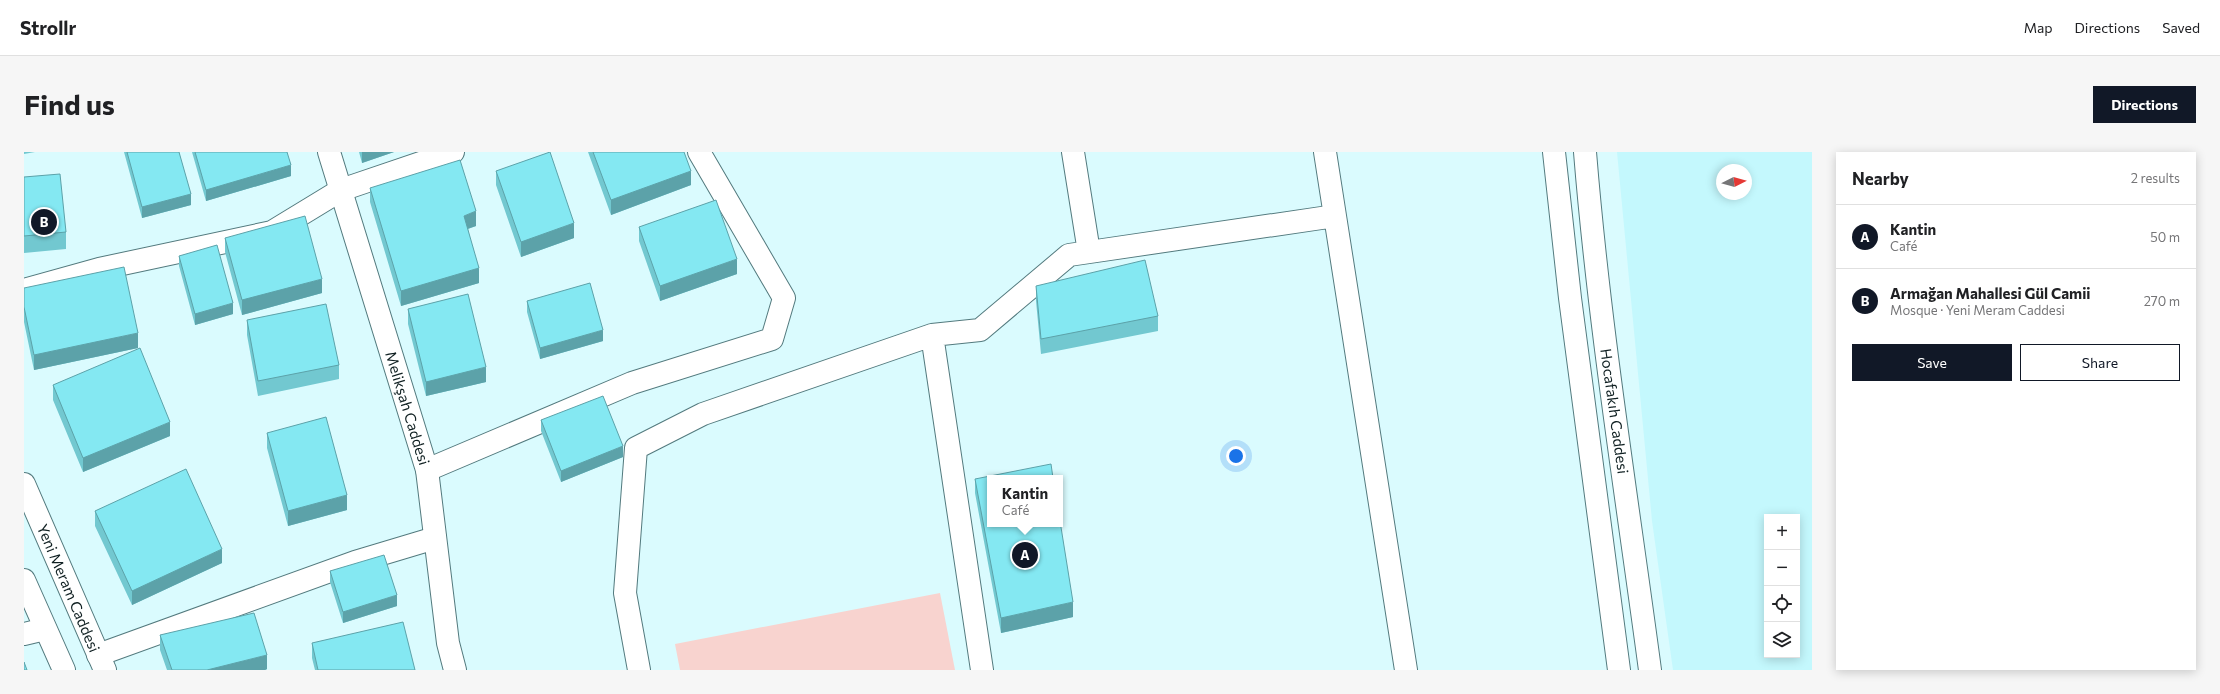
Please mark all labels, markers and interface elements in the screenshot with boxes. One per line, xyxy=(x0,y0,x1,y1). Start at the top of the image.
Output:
text: Strollr xyxy=(20,16,76,39)
text: Map xyxy=(2024,19,2053,36)
text: Directions xyxy=(2075,19,2140,36)
text: Saved xyxy=(2162,19,2200,36)
button: Directions xyxy=(2093,86,2196,123)
text: Find us xyxy=(24,87,115,121)
north arrow xyxy=(1716,164,1752,200)
text: Nearby xyxy=(1852,168,1909,189)
text: 2 results xyxy=(2131,170,2180,186)
pin: B xyxy=(31,207,57,237)
text: Kantin xyxy=(1890,220,1936,238)
text: A xyxy=(1860,229,1870,245)
text: 50 m xyxy=(2150,229,2180,245)
text: Café xyxy=(1890,238,1917,254)
text: Armağan Mahallesi Gül Camii xyxy=(1890,284,2091,302)
text: B xyxy=(1861,293,1869,309)
text: 270 m xyxy=(2144,293,2180,309)
text: Mosque · Yeni Meram Caddesi xyxy=(1890,302,2065,318)
button: Save xyxy=(1852,344,2012,381)
button: Share xyxy=(2020,344,2180,381)
street label: Hocafakıh Caddesi xyxy=(1597,347,1633,475)
street label: Melikşah Caddesi xyxy=(382,349,434,467)
your location xyxy=(1226,446,1246,466)
popup xyxy=(987,475,1063,527)
text: Kantin xyxy=(1002,484,1048,502)
text: Café xyxy=(1002,502,1029,518)
map controls xyxy=(1764,514,1800,658)
button: + xyxy=(1764,514,1800,550)
street label: Yeni Meram Caddesi xyxy=(34,521,104,655)
pin: A xyxy=(1012,540,1038,570)
button: − xyxy=(1764,550,1800,586)
button: locate xyxy=(1764,586,1800,622)
button: layers xyxy=(1764,622,1800,658)

